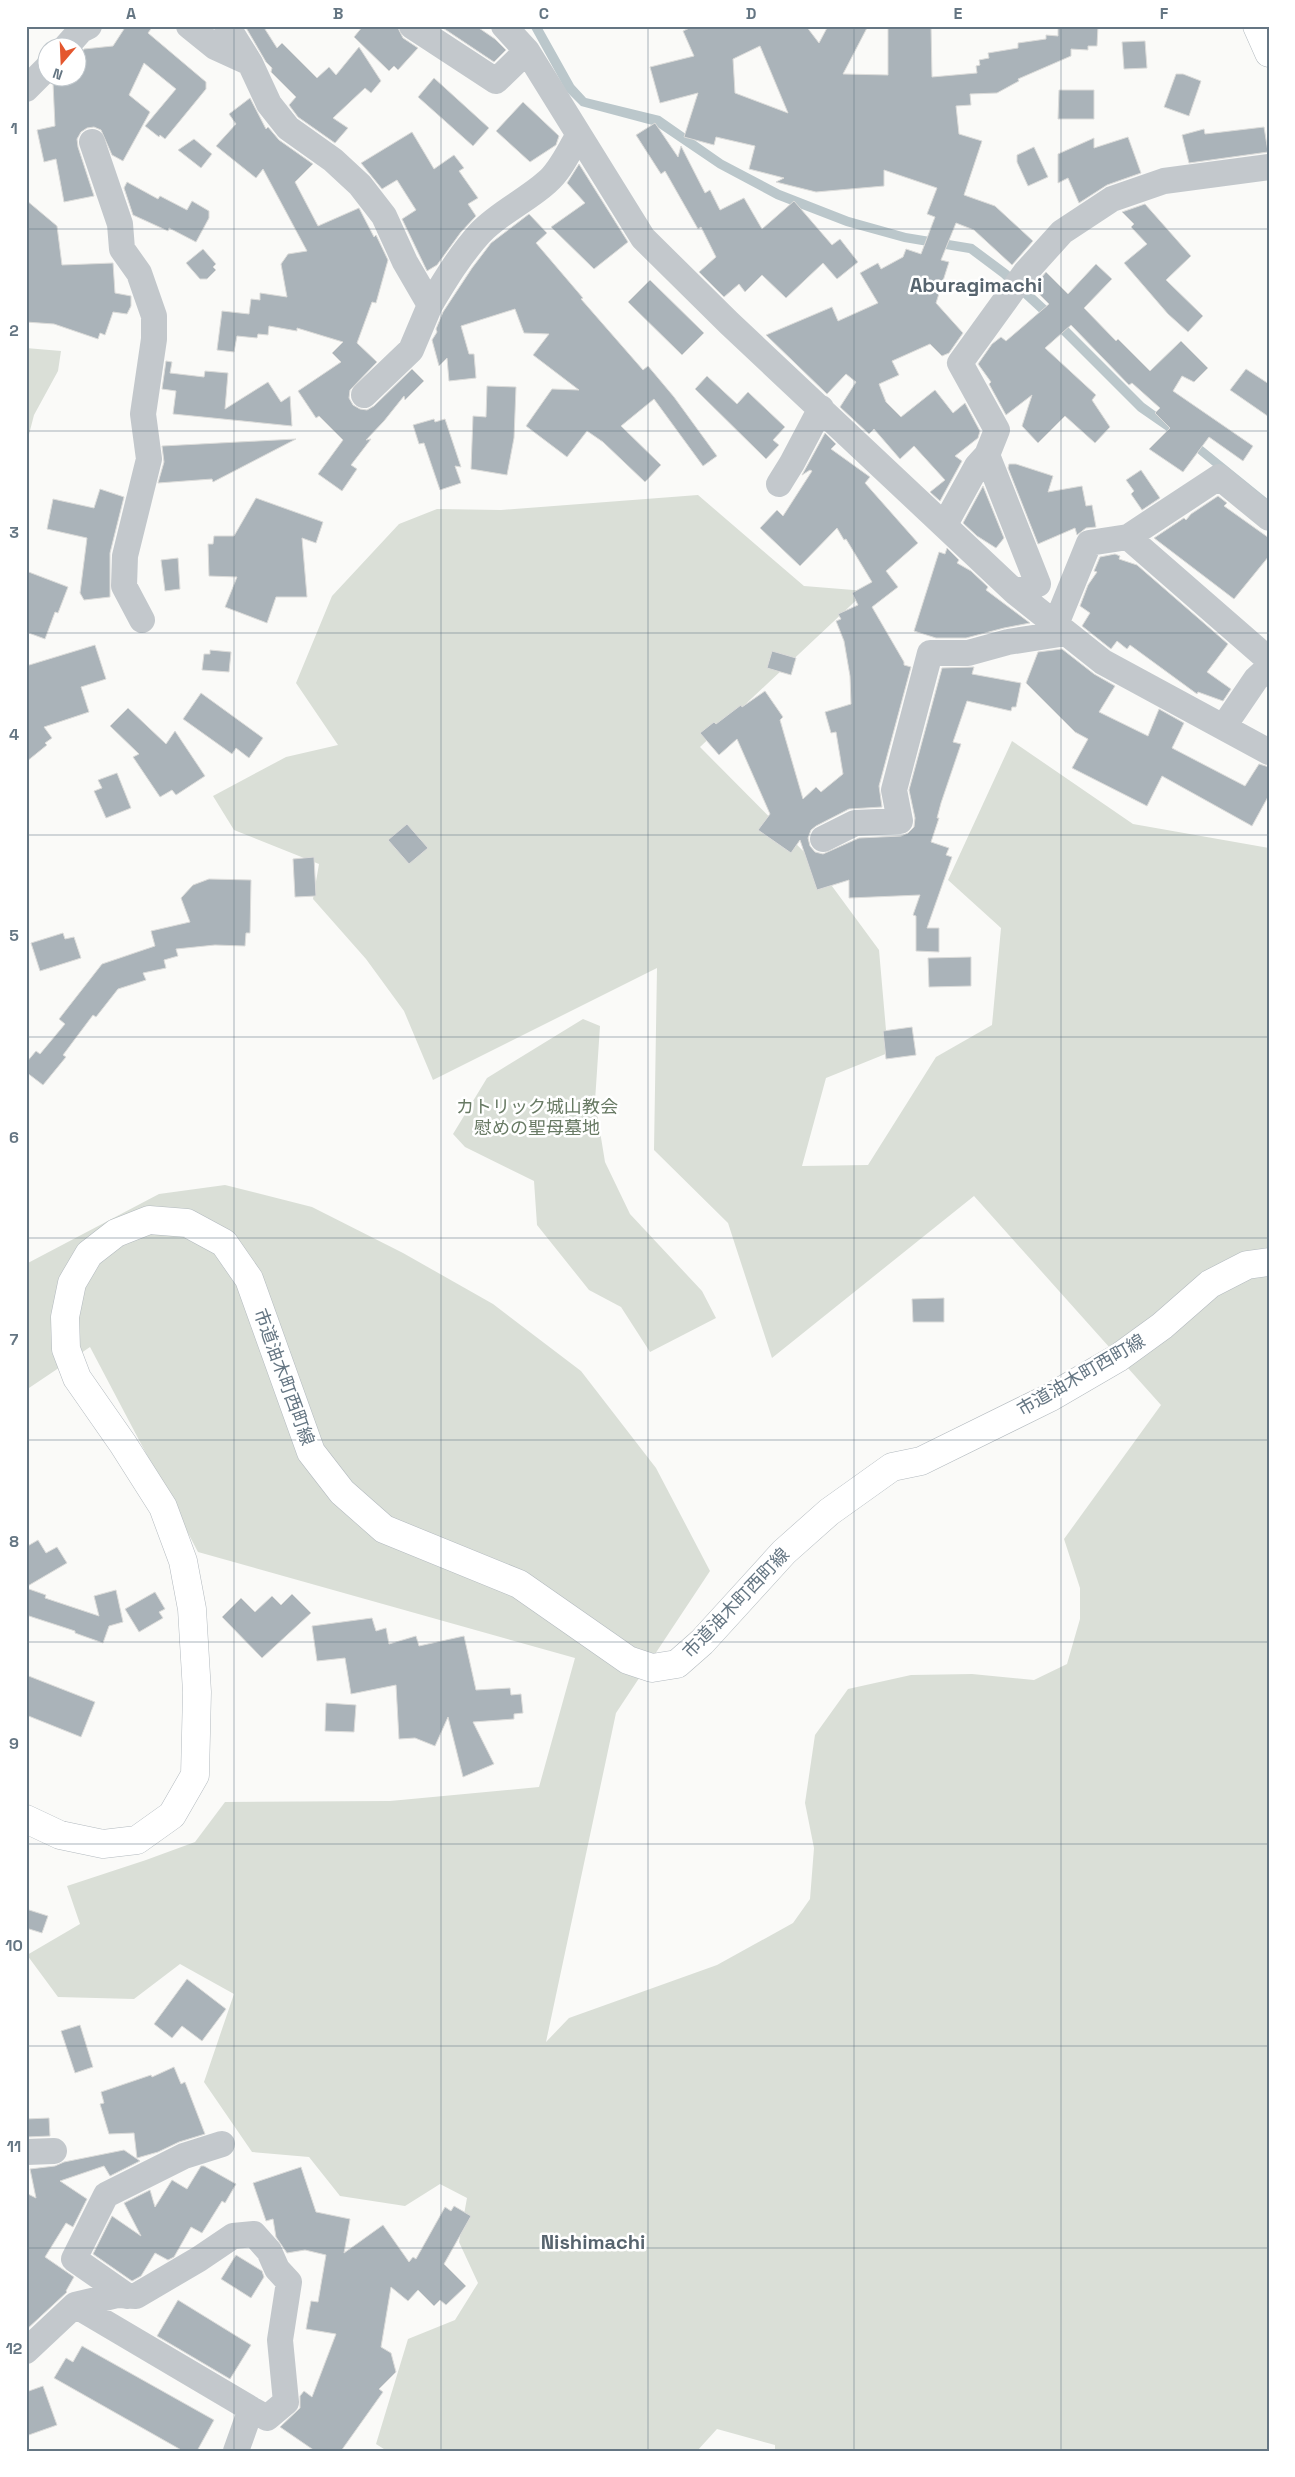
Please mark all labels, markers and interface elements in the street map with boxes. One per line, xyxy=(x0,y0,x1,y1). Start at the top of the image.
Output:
text: A xyxy=(126,3,136,24)
text: B xyxy=(333,3,343,24)
text: C xyxy=(539,3,549,24)
text: D xyxy=(746,3,756,24)
text: E xyxy=(954,3,963,24)
text: F xyxy=(1160,3,1169,24)
north arrow xyxy=(38,38,88,88)
text: N xyxy=(50,64,65,84)
text: 1 xyxy=(10,118,18,139)
district label: Aburagimachi xyxy=(910,272,1042,298)
text: 2 xyxy=(9,320,19,341)
text: 3 xyxy=(9,522,19,543)
text: 4 xyxy=(9,724,19,745)
text: 5 xyxy=(9,925,19,946)
park label: カトリック城山教会 慰めの聖母墓地 xyxy=(456,1095,618,1139)
text: 6 xyxy=(9,1127,19,1148)
street label: 市道油木町西町線 xyxy=(249,1305,320,1448)
text: 7 xyxy=(10,1329,19,1350)
street label: 市道油木町西町線 xyxy=(1013,1329,1149,1421)
text: 8 xyxy=(9,1531,19,1552)
street label: 市道油木町西町線 xyxy=(677,1543,794,1662)
text: 9 xyxy=(9,1733,19,1754)
text: 10 xyxy=(5,1935,23,1956)
text: 11 xyxy=(7,2136,21,2157)
district label: Nishimachi xyxy=(541,2229,645,2255)
text: 12 xyxy=(6,2338,22,2359)

